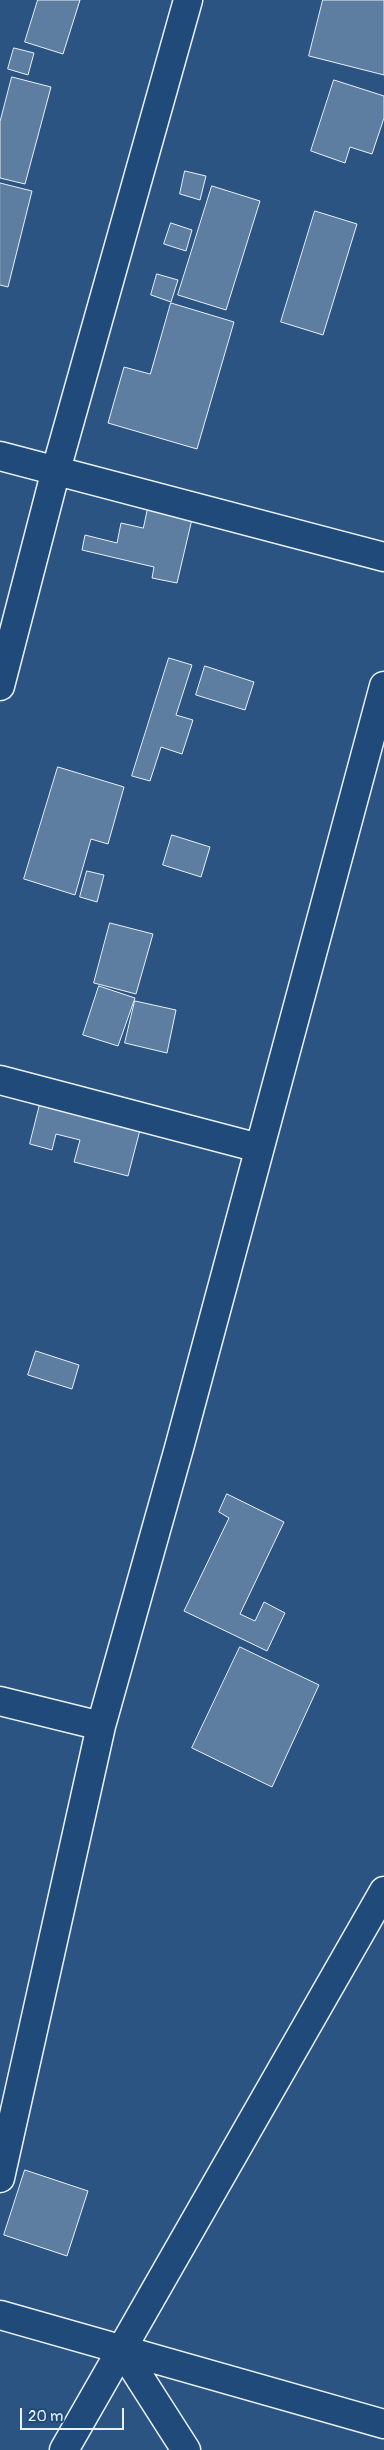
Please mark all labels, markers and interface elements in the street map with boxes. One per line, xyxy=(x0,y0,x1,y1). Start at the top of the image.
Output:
scale bar xyxy=(22,2398,126,2430)
text: 20 m xyxy=(28,2407,63,2426)

